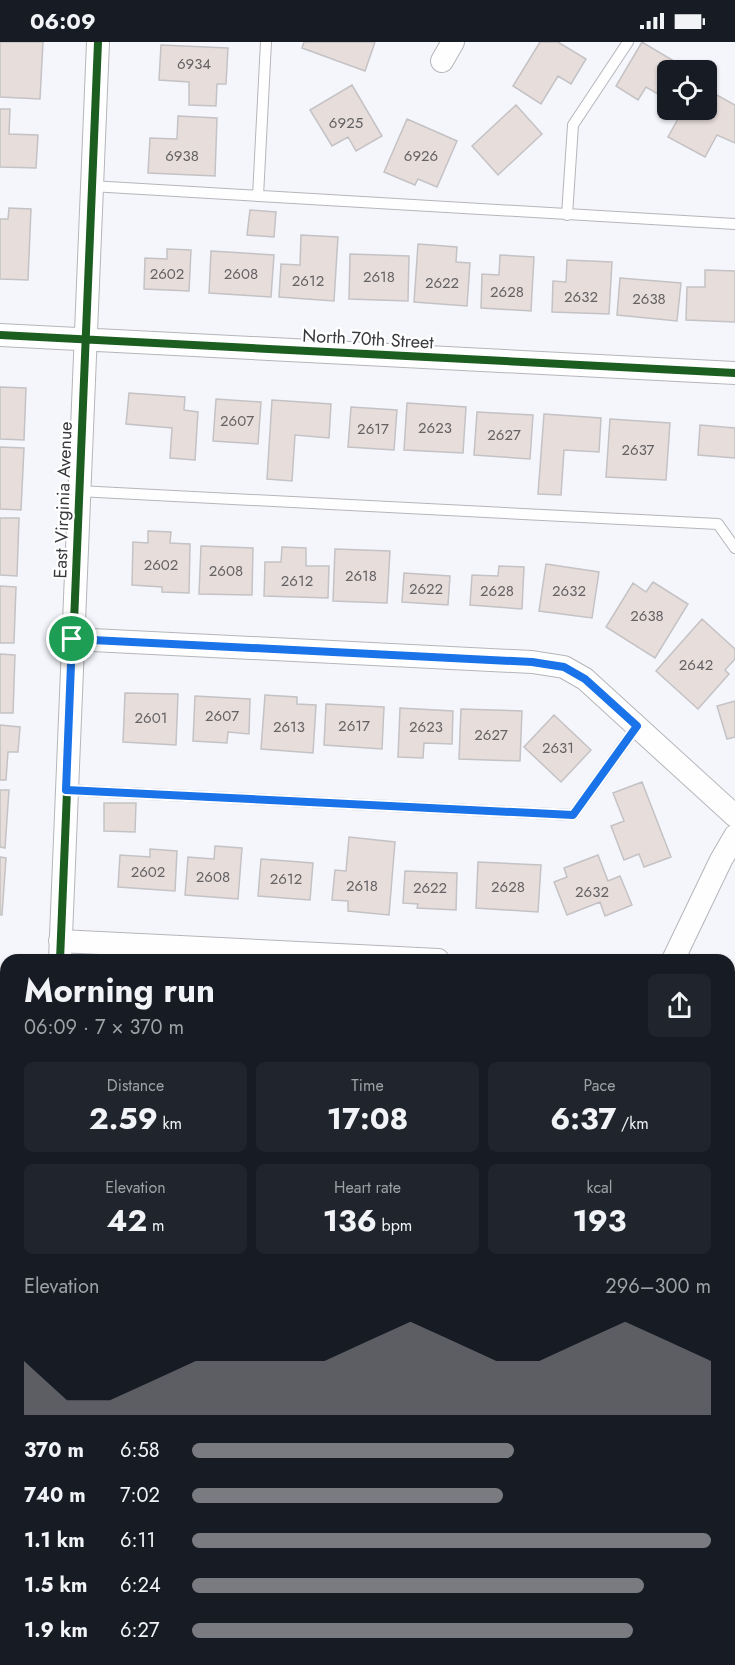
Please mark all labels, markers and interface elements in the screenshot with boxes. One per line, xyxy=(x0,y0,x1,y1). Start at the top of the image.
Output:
text: 06:09 xyxy=(30,5,96,37)
house number: 6934 xyxy=(177,53,211,75)
map controls xyxy=(657,60,717,120)
button: locate xyxy=(657,60,717,120)
house number: 6925 xyxy=(329,112,363,134)
house number: 6938 xyxy=(165,145,199,167)
house number: 6926 xyxy=(404,145,438,167)
house number: 2602 xyxy=(150,263,184,285)
house number: 2608 xyxy=(224,263,258,285)
house number: 2618 xyxy=(363,266,395,288)
house number: 2612 xyxy=(292,270,324,292)
house number: 2622 xyxy=(425,272,459,294)
house number: 2628 xyxy=(490,281,524,303)
house number: 2632 xyxy=(564,286,598,308)
house number: 2638 xyxy=(632,288,666,310)
street label: North 70th Street xyxy=(302,323,435,355)
house number: 2607 xyxy=(220,410,254,432)
house number: 2623 xyxy=(418,417,452,439)
house number: 2617 xyxy=(357,418,389,440)
street label: East Virginia Avenue xyxy=(47,421,79,579)
house number: 2627 xyxy=(487,424,521,446)
house number: 2637 xyxy=(621,439,655,461)
house number: 2602 xyxy=(144,554,178,576)
house number: 2608 xyxy=(209,560,243,582)
house number: 2618 xyxy=(345,565,377,587)
house number: 2612 xyxy=(281,570,313,592)
house number: 2622 xyxy=(409,578,443,600)
house number: 2628 xyxy=(480,580,514,602)
house number: 2632 xyxy=(552,580,586,602)
house number: 2638 xyxy=(630,605,664,627)
pin xyxy=(46,613,97,664)
icon: arrive xyxy=(55,622,88,655)
house number: 2642 xyxy=(679,654,713,676)
house number: 2607 xyxy=(205,705,239,727)
house number: 2601 xyxy=(135,707,167,729)
house number: 2617 xyxy=(338,715,370,737)
house number: 2613 xyxy=(273,716,305,738)
house number: 2623 xyxy=(409,716,443,738)
house number: 2627 xyxy=(474,724,508,746)
house number: 2631 xyxy=(542,737,574,759)
house number: 2602 xyxy=(131,861,165,883)
house number: 2608 xyxy=(196,866,230,888)
house number: 2612 xyxy=(270,868,302,890)
house number: 2618 xyxy=(346,875,378,897)
house number: 2628 xyxy=(491,876,525,898)
house number: 2622 xyxy=(413,877,447,899)
house number: 2632 xyxy=(575,881,609,903)
text: Morning run xyxy=(24,967,215,1014)
button: share xyxy=(648,974,711,1037)
text: 06:09 · 7 × 370 m xyxy=(24,1013,184,1042)
text: Distance xyxy=(107,1074,164,1097)
text: Time xyxy=(351,1074,384,1097)
text: Pace xyxy=(584,1074,615,1097)
text: 2.59 xyxy=(89,1097,158,1140)
text: 17:08 xyxy=(327,1097,408,1140)
text: 6:37 xyxy=(550,1097,616,1140)
text: km xyxy=(158,1112,182,1135)
text: /km xyxy=(616,1112,649,1135)
text: Elevation xyxy=(105,1176,166,1199)
text: Heart rate xyxy=(334,1176,401,1199)
text: kcal xyxy=(587,1176,612,1199)
text: 42 xyxy=(107,1199,147,1242)
text: 136 xyxy=(323,1199,377,1242)
text: 193 xyxy=(573,1199,626,1242)
text: m xyxy=(147,1214,164,1237)
text: bpm xyxy=(377,1214,412,1237)
text: Elevation xyxy=(24,1272,99,1301)
text: 296–300 m xyxy=(605,1272,711,1301)
text: 370 m xyxy=(24,1436,84,1465)
text: 6:58 xyxy=(120,1436,160,1465)
text: 740 m xyxy=(24,1481,86,1510)
text: 7:02 xyxy=(120,1481,160,1510)
text: 1.1 km xyxy=(24,1526,85,1555)
text: 6:11 xyxy=(120,1526,156,1555)
text: 1.5 km xyxy=(24,1571,87,1600)
text: 6:24 xyxy=(120,1571,161,1600)
text: 1.9 km xyxy=(24,1616,88,1645)
text: 6:27 xyxy=(120,1616,159,1645)

